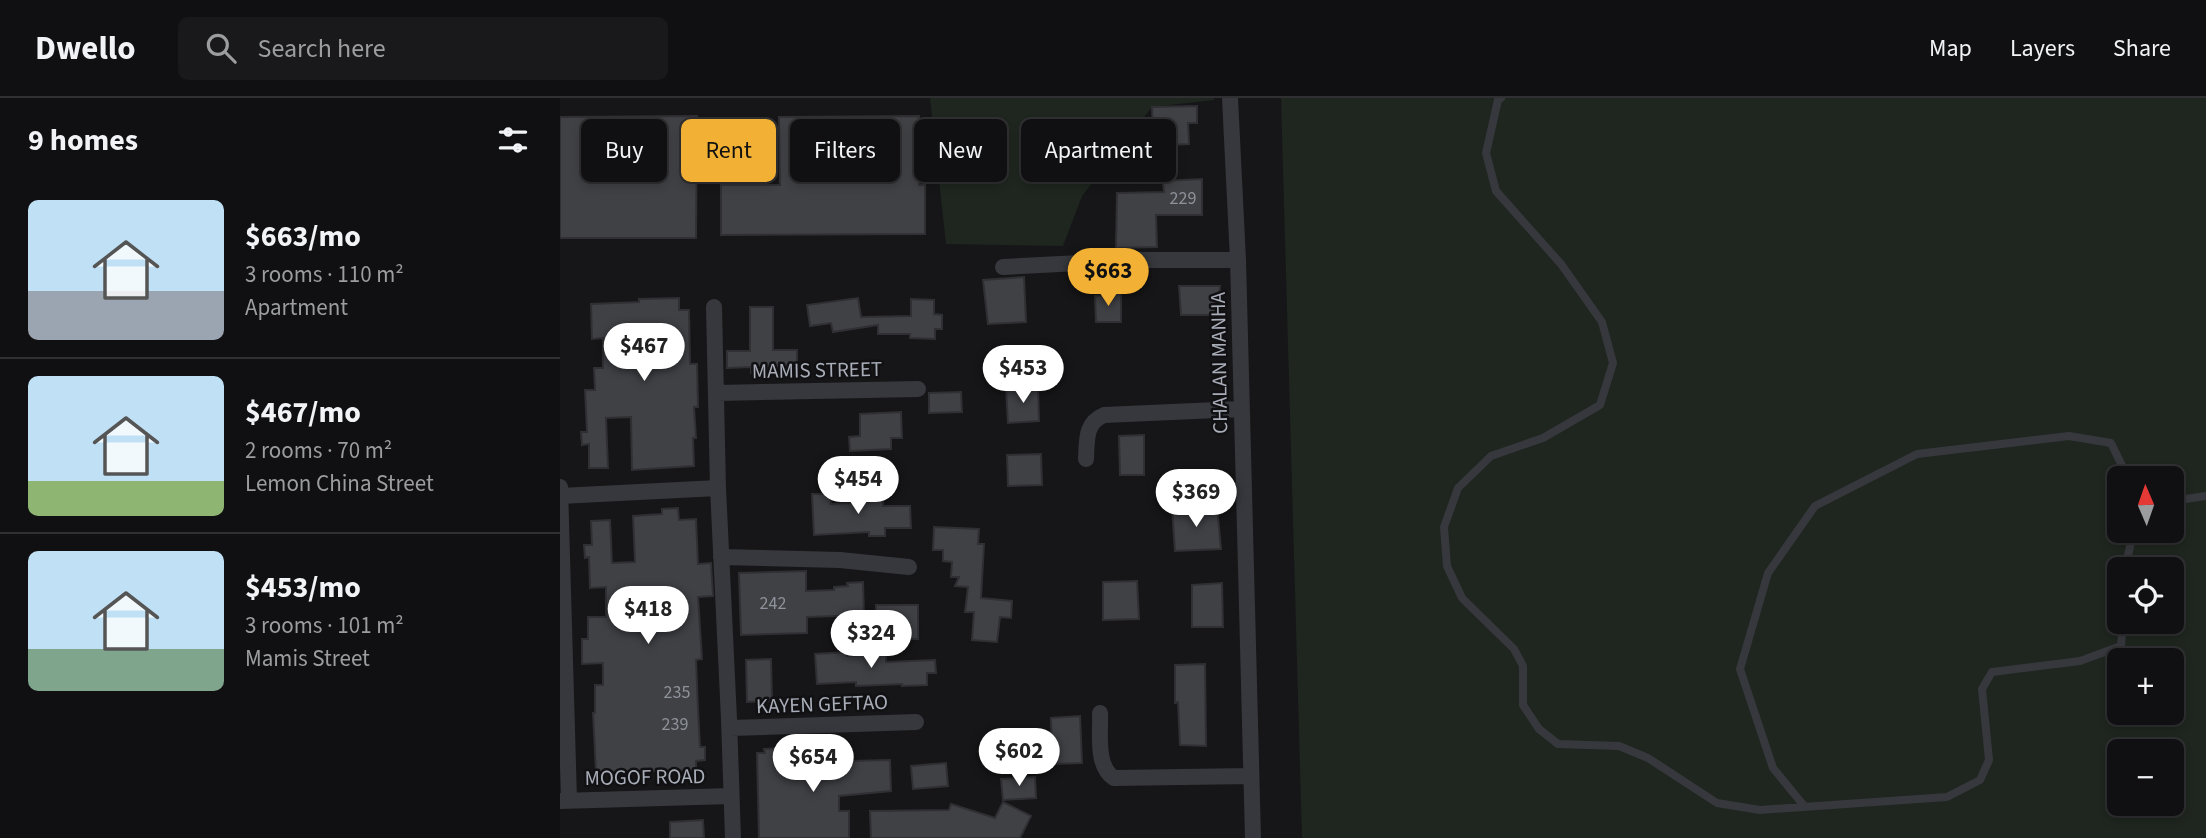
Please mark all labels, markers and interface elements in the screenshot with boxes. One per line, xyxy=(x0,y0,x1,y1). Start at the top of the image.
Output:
search box xyxy=(178,17,668,80)
text: Dwello xyxy=(35,25,136,72)
icon: search xyxy=(202,29,240,67)
text: Search here xyxy=(258,30,386,67)
text: Map xyxy=(1929,31,1972,66)
text: Layers xyxy=(2010,31,2075,66)
text: Share xyxy=(2113,31,2171,66)
text: 9 homes xyxy=(28,119,138,162)
chip: Buy xyxy=(581,119,667,182)
chip: Rent xyxy=(681,119,776,182)
chip: Filters xyxy=(790,119,900,182)
chip: New xyxy=(914,119,1007,182)
chip: Apartment xyxy=(1021,119,1176,182)
icon: filters xyxy=(494,121,532,159)
house number: 229 xyxy=(1170,186,1196,211)
text: $663/mo xyxy=(245,215,361,258)
icon: home xyxy=(84,228,168,312)
pin: $663 xyxy=(1067,248,1149,308)
text: $663 xyxy=(1084,254,1132,287)
text: 3 rooms · 110 m² xyxy=(245,258,404,291)
text: Apartment xyxy=(245,291,348,324)
street label: CHALAN MANHA xyxy=(1203,291,1235,434)
pin: $467 xyxy=(603,324,685,383)
text: $467 xyxy=(620,329,668,362)
pin: $453 xyxy=(982,345,1064,405)
text: $453 xyxy=(999,351,1047,384)
street label: MAMIS STREET xyxy=(752,354,882,386)
text: $467/mo xyxy=(245,391,361,434)
icon: home xyxy=(84,404,168,488)
text: 2 rooms · 70 m² xyxy=(245,434,392,467)
pin: $454 xyxy=(817,456,899,516)
text: $454 xyxy=(834,462,882,495)
north arrow xyxy=(2107,466,2184,542)
map controls xyxy=(2107,466,2184,816)
text: Lemon China Street xyxy=(245,467,434,500)
pin: $369 xyxy=(1155,470,1237,529)
text: $369 xyxy=(1172,475,1220,508)
button: locate xyxy=(2107,557,2184,634)
text: $453/mo xyxy=(245,566,361,609)
icon: home xyxy=(84,579,168,663)
pin: $418 xyxy=(607,587,689,646)
house number: 242 xyxy=(760,591,786,616)
text: $418 xyxy=(624,592,672,625)
text: 3 rooms · 101 m² xyxy=(245,609,404,642)
pin: $324 xyxy=(830,610,912,670)
text: $324 xyxy=(847,616,895,649)
text: Mamis Street xyxy=(245,642,370,675)
button: + xyxy=(2107,648,2184,725)
house number: 235 xyxy=(664,680,690,705)
street label: KAYEN GEFTAO xyxy=(756,687,888,721)
house number: 239 xyxy=(662,712,688,737)
pin: $602 xyxy=(978,728,1060,788)
pin: $654 xyxy=(772,734,854,794)
text: $602 xyxy=(995,734,1043,767)
button: − xyxy=(2107,739,2184,816)
text: $654 xyxy=(789,740,837,773)
street label: MOGOF ROAD xyxy=(584,761,706,793)

